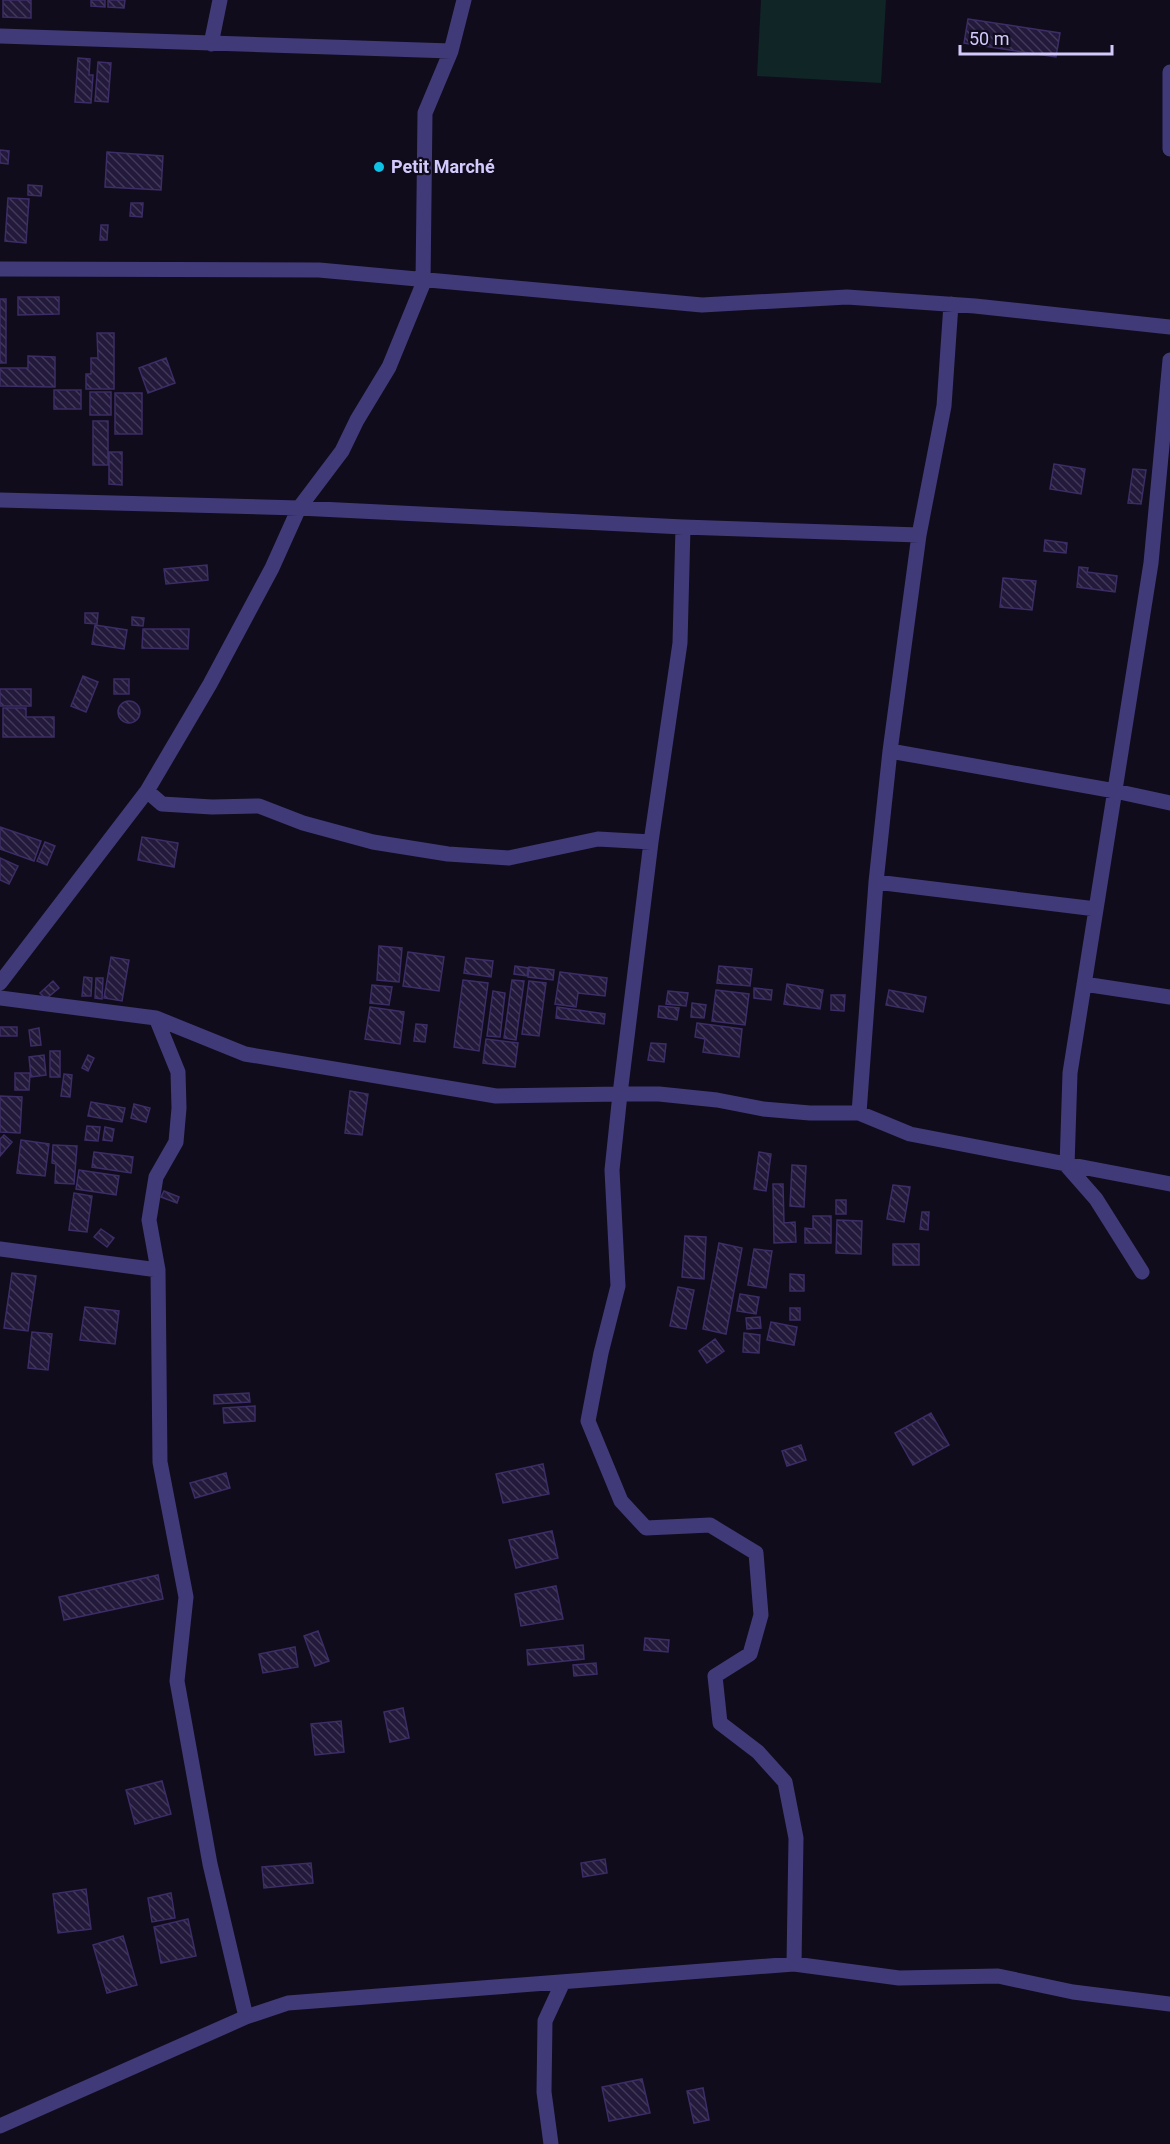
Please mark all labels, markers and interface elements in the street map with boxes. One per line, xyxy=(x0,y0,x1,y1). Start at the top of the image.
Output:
scale bar xyxy=(960,18,1112,56)
text: 50 m xyxy=(969,28,1009,49)
place label: Petit Marché xyxy=(391,156,495,177)
marker: Petit Marché xyxy=(372,160,386,174)

